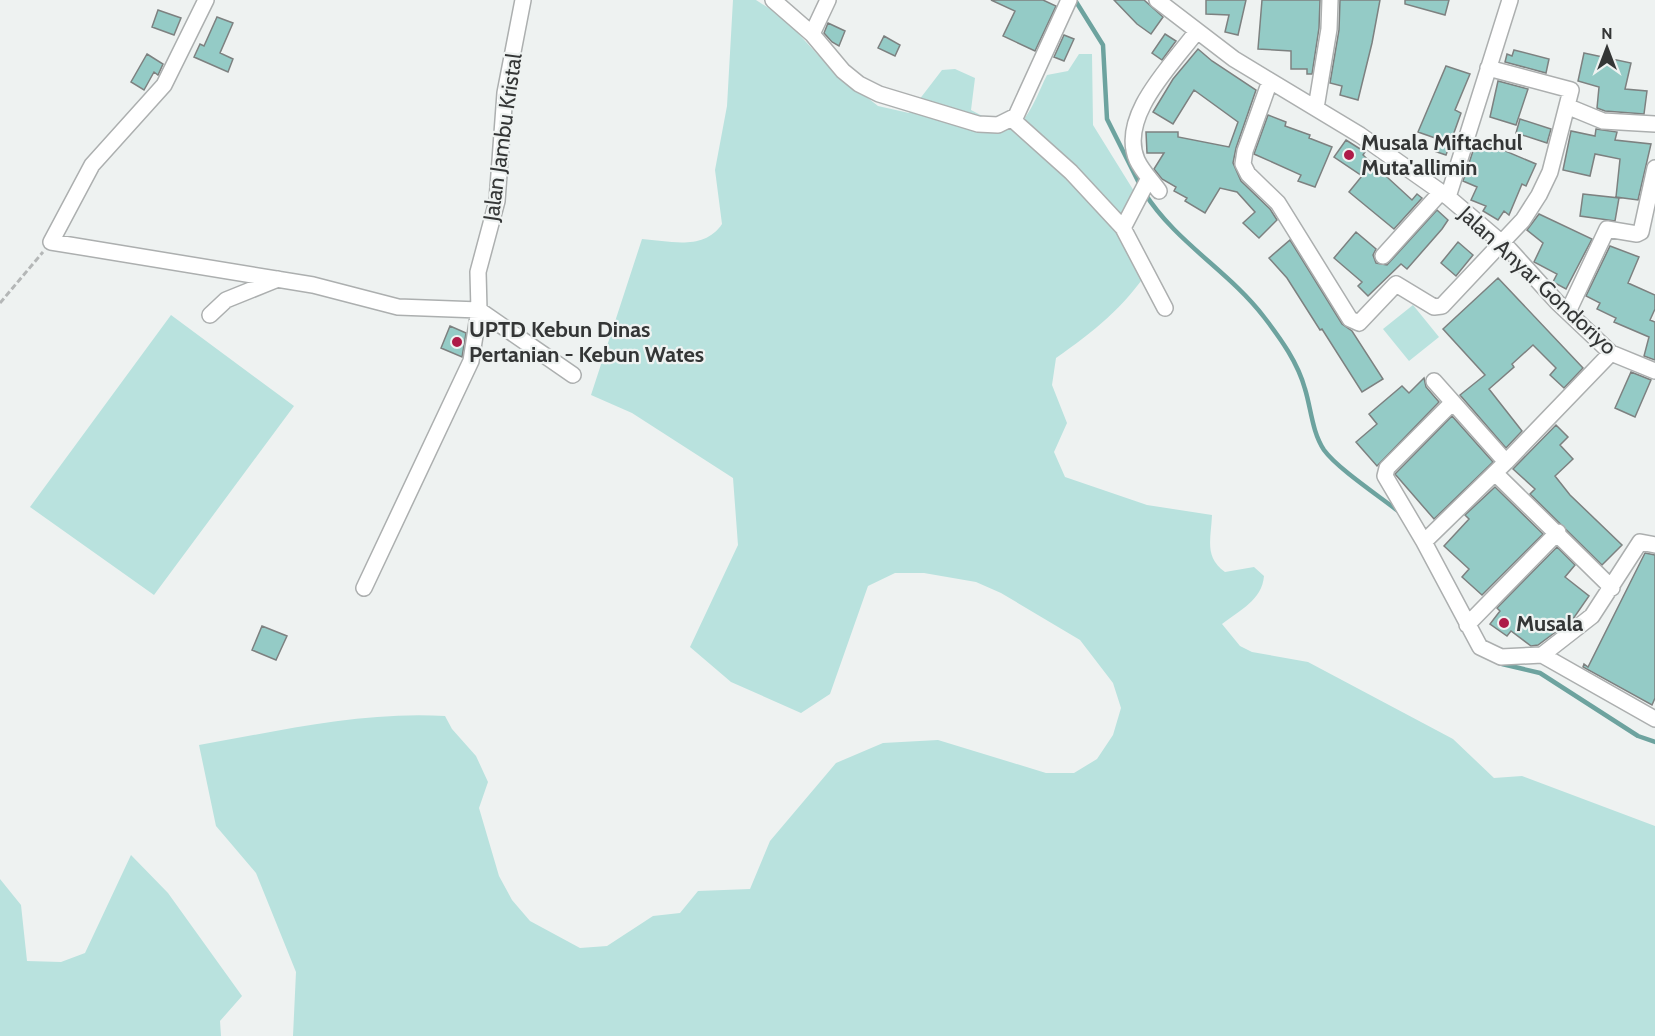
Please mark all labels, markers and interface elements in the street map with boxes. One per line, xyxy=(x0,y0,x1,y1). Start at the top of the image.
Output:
north arrow xyxy=(1577,18,1637,78)
text: N xyxy=(1601,24,1613,43)
street label: Jalan Jambu Kristal xyxy=(477,51,528,224)
place label: Musala Miftachul Muta'allimin xyxy=(1361,129,1523,181)
marker: Musala Miftachul Muta'allimin xyxy=(1342,148,1356,162)
street label: Jalan Anyar Gondoriyo xyxy=(1452,200,1622,360)
place label: UPTD Kebun Dinas Pertanian - Kebun Wates xyxy=(469,316,704,368)
marker: UPTD Kebun Dinas Pertanian - Kebun Wates xyxy=(450,335,464,349)
place label: Musala xyxy=(1516,610,1583,637)
marker: Musala xyxy=(1497,616,1511,630)

